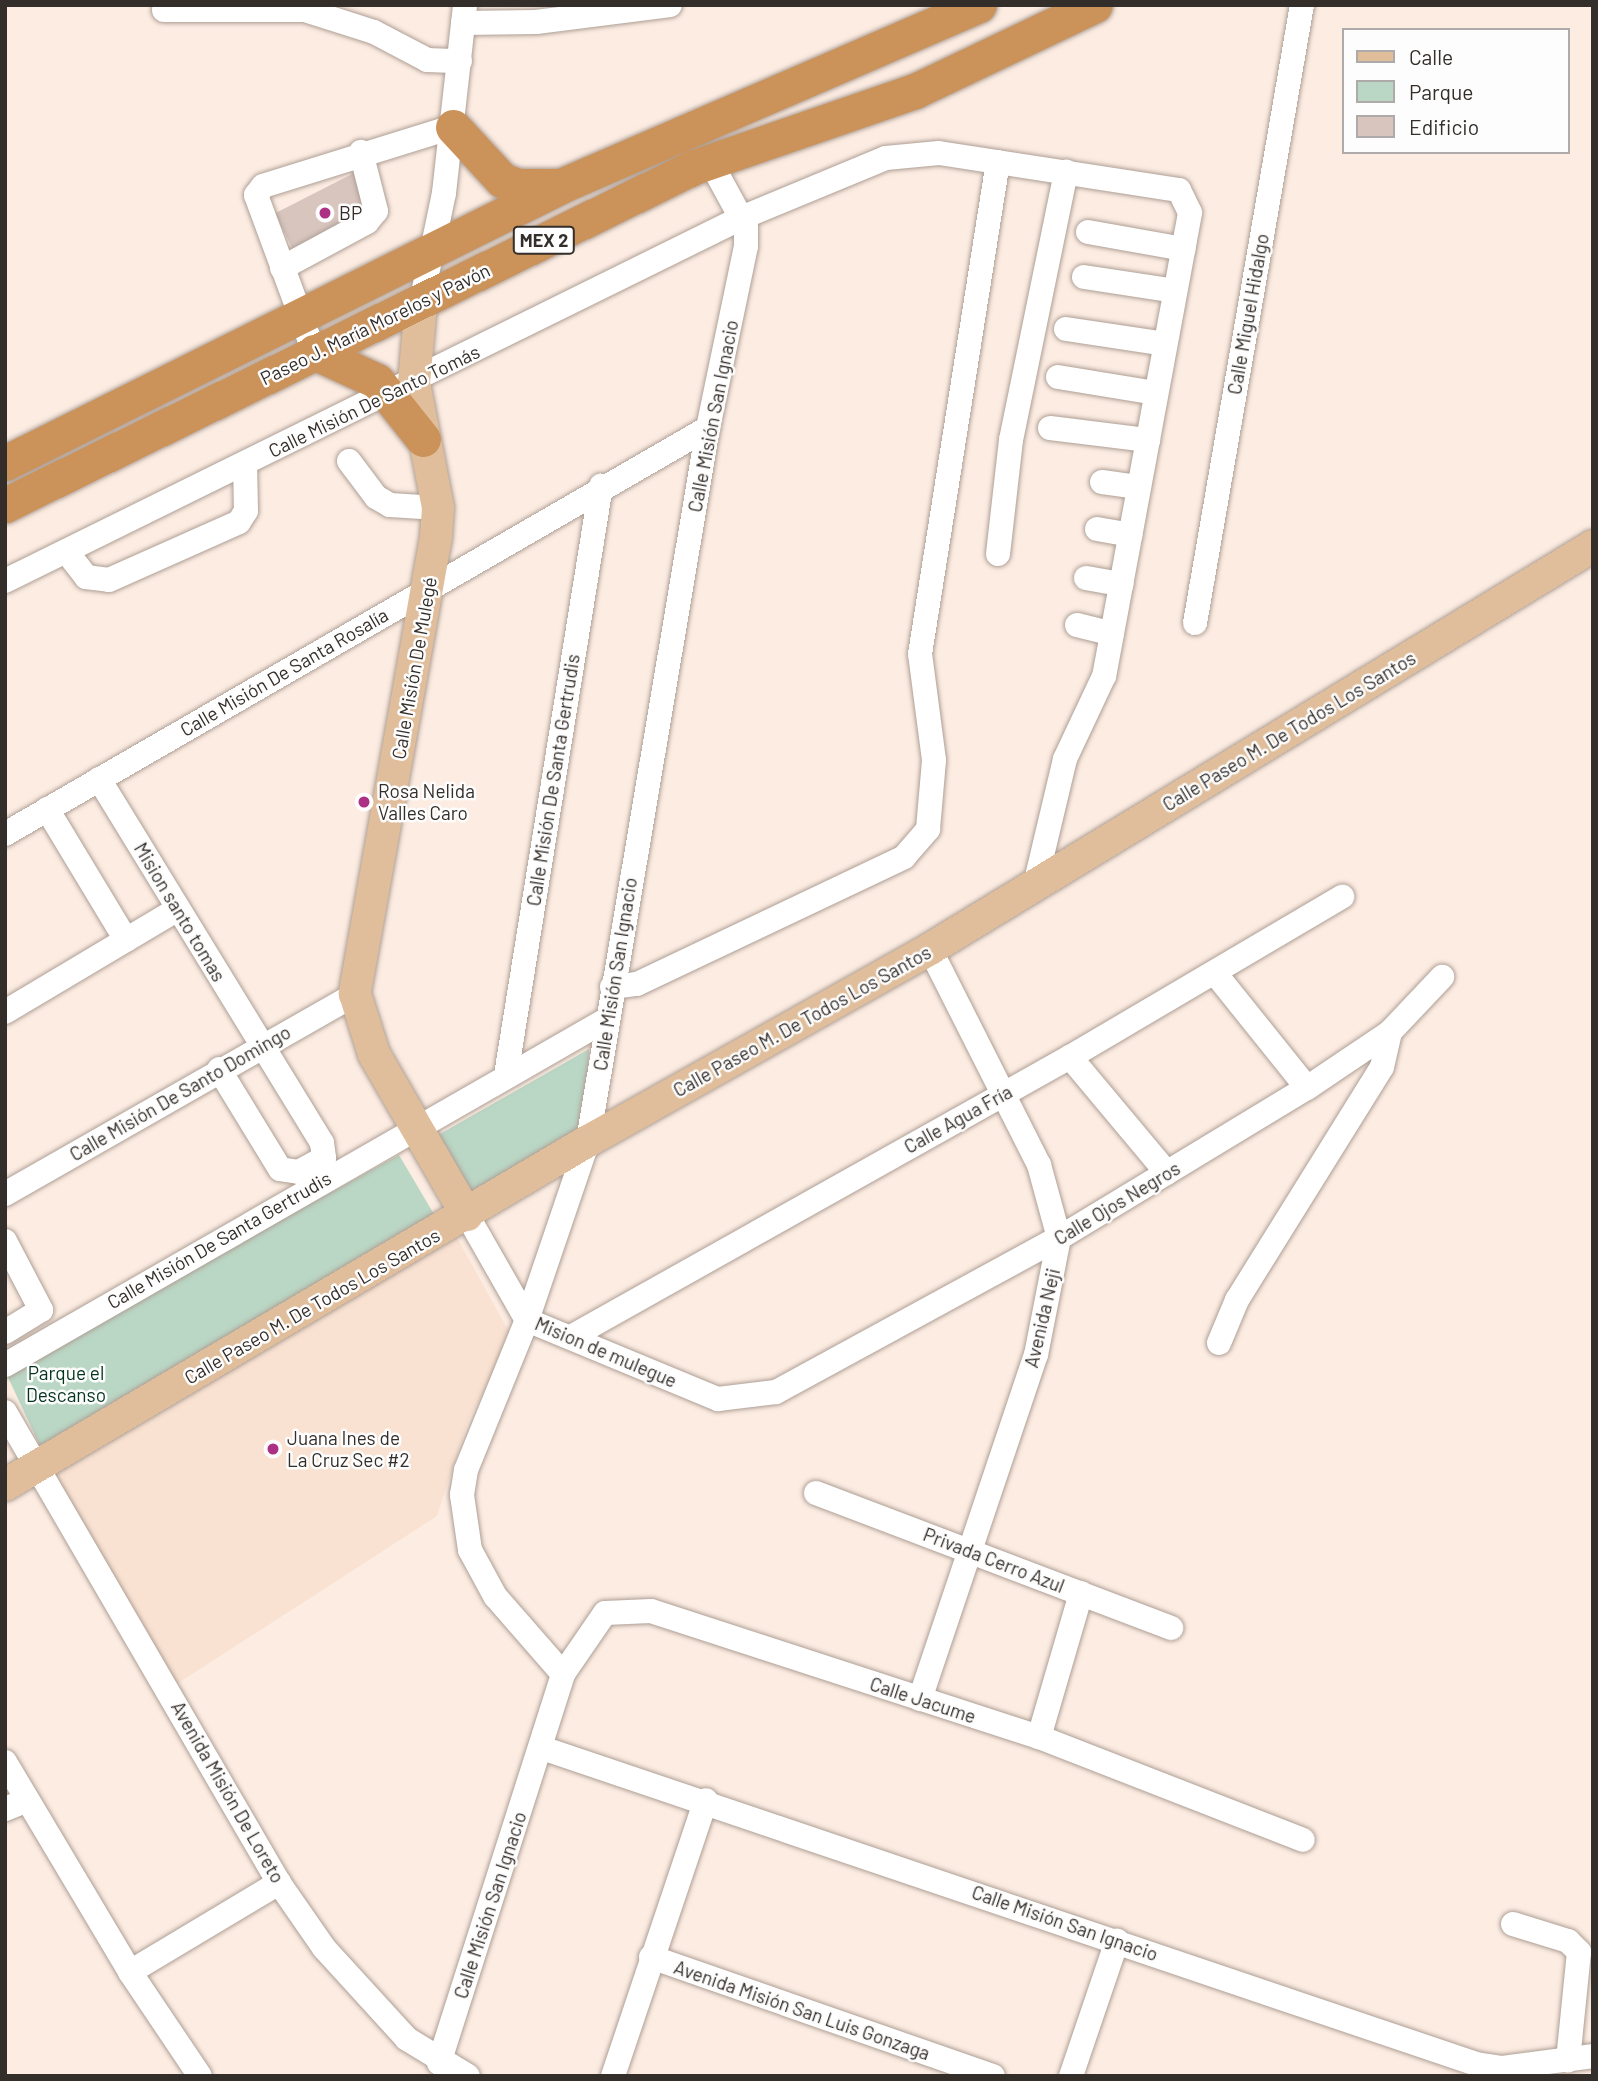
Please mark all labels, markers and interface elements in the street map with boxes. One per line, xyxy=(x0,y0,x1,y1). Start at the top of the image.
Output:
legend xyxy=(1342,28,1570,154)
text: Calle xyxy=(1409,44,1453,69)
text: Parque xyxy=(1409,79,1474,104)
text: Edificio xyxy=(1409,114,1479,139)
place label: BP xyxy=(339,202,362,224)
marker: BP xyxy=(317,205,333,221)
road number: MEX 2 xyxy=(512,226,576,254)
street label: Calle Miguel Hidalgo xyxy=(1223,232,1273,396)
street label: Paseo J. María Morelos y Pavón xyxy=(256,258,494,390)
street label: Calle Misión San Ignacio xyxy=(683,318,743,514)
street label: Calle Misión De Santo Tomás xyxy=(265,340,483,462)
street label: Calle Misión De Mulegé xyxy=(387,575,441,761)
street label: Calle Misión De Santa Rosalía xyxy=(176,603,392,741)
street label: Calle Paseo M. De Todos Los Santos xyxy=(1158,646,1420,816)
street label: Calle Misión De Santa Gertrudis xyxy=(522,652,584,908)
place label: Rosa Nelida Valles Caro xyxy=(378,780,475,824)
marker: Rosa Nelida Valles Caro xyxy=(356,794,372,810)
street label: Mision santo tomas xyxy=(129,838,231,986)
street label: Calle Misión San Ignacio xyxy=(588,876,642,1072)
street label: Calle Paseo M. De Todos Los Santos xyxy=(669,940,935,1102)
street label: Calle Misión De Santo Domingo xyxy=(65,1020,295,1166)
street label: Calle Agua Fría xyxy=(900,1080,1016,1158)
street label: Calle Ojos Negros xyxy=(1050,1156,1184,1250)
street label: Calle Misión De Santa Gertrudis xyxy=(103,1166,335,1314)
street label: Calle Paseo M. De Todos Los Santos xyxy=(180,1223,444,1389)
street label: Avenida Neji xyxy=(1020,1266,1064,1370)
street label: Mision de mulegue xyxy=(532,1312,680,1392)
park label: Parque el Descanso xyxy=(26,1362,106,1406)
place label: Juana Ines de La Cruz Sec #2 xyxy=(287,1427,410,1471)
marker: Juana Ines de La Cruz Sec #2 xyxy=(265,1441,281,1457)
street label: Privada Cerro Azul xyxy=(920,1523,1068,1597)
street label: Calle Jacume xyxy=(867,1672,979,1728)
street label: Avenida Misión De Loreto xyxy=(167,1697,289,1887)
street label: Calle Misión San Ignacio xyxy=(449,1809,531,2001)
street label: Calle Misión San Ignacio xyxy=(969,1880,1161,1966)
street label: Avenida Misión San Luis Gonzaga xyxy=(671,1955,933,2065)

